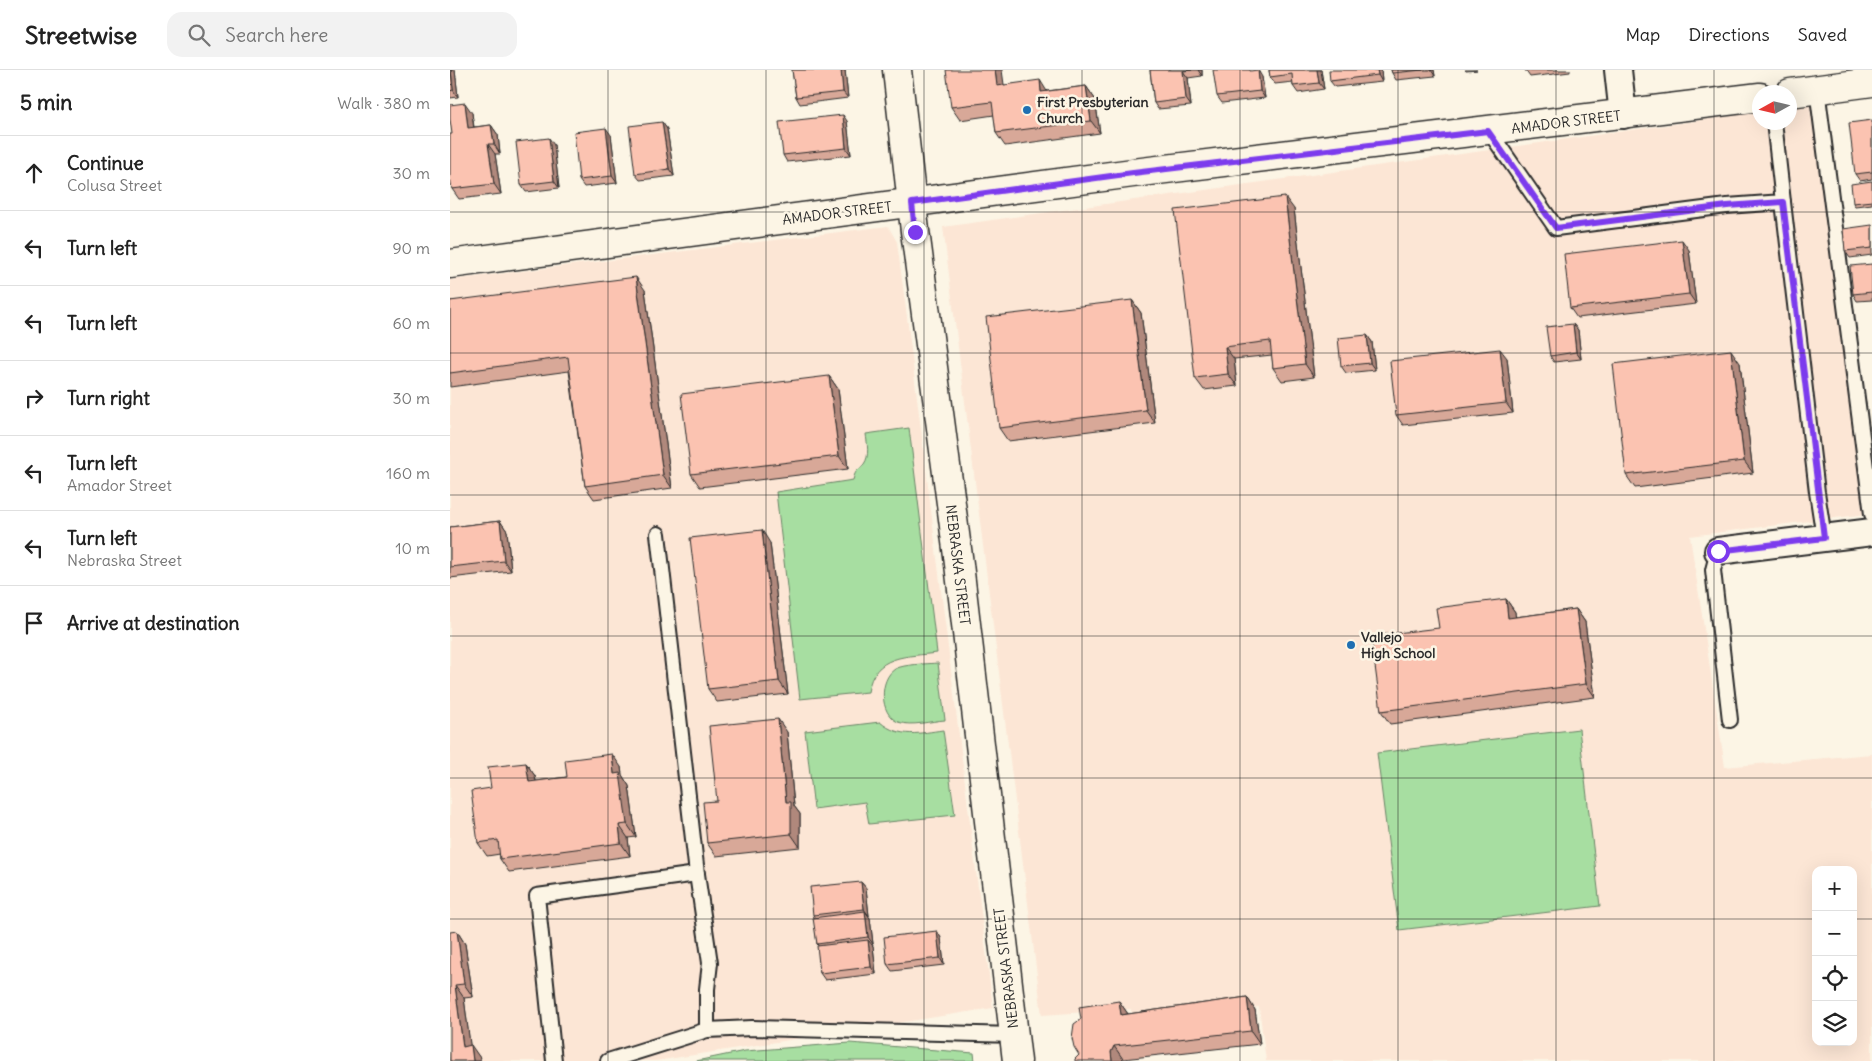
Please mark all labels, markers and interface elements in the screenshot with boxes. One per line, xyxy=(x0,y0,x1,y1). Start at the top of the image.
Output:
search box xyxy=(167,12,517,57)
text: Streetwise xyxy=(25,20,137,50)
icon: search xyxy=(185,21,213,49)
text: Search here xyxy=(225,23,328,47)
text: Map xyxy=(1625,23,1660,46)
text: Directions xyxy=(1688,23,1770,46)
text: Saved xyxy=(1798,23,1847,46)
north arrow xyxy=(1752,85,1797,130)
text: 5 min xyxy=(20,89,72,116)
text: Walk · 380 m xyxy=(337,93,430,113)
place label: First Presbyterian Church xyxy=(1037,93,1149,127)
marker: First Presbyterian Church xyxy=(1021,104,1033,116)
street label: AMADOR STREET xyxy=(1510,106,1622,138)
text: Continue xyxy=(67,151,144,175)
icon: ahead xyxy=(20,159,48,187)
text: 30 m xyxy=(393,163,430,183)
text: Colusa Street xyxy=(67,175,162,195)
street label: AMADOR STREET xyxy=(781,197,893,229)
route end xyxy=(904,221,927,244)
icon: left xyxy=(20,234,48,262)
text: Turn left xyxy=(67,236,137,260)
text: 90 m xyxy=(392,238,430,258)
icon: left xyxy=(20,309,48,337)
text: Turn left xyxy=(67,311,137,335)
text: 60 m xyxy=(392,313,430,333)
icon: right xyxy=(20,384,48,412)
text: Turn right xyxy=(67,386,150,410)
text: 30 m xyxy=(393,388,430,408)
text: Turn left xyxy=(67,451,137,475)
icon: left xyxy=(20,459,48,487)
text: 160 m xyxy=(386,463,430,483)
text: Amador Street xyxy=(67,475,172,495)
street label: NEBRASKA STREET xyxy=(942,504,974,626)
text: Turn left xyxy=(67,526,137,550)
icon: left xyxy=(20,534,48,562)
text: 10 m xyxy=(395,538,430,558)
route start xyxy=(1707,540,1730,563)
text: Nebraska Street xyxy=(67,550,182,570)
icon: arrive xyxy=(20,609,48,637)
text: Arrive at destination xyxy=(67,611,240,635)
place label: Vallejo High School xyxy=(1361,628,1435,662)
marker: Vallejo High School xyxy=(1345,639,1357,651)
map controls xyxy=(1812,866,1857,1046)
button: + xyxy=(1812,866,1857,911)
street label: NEBRASKA STREET xyxy=(990,907,1022,1029)
button: − xyxy=(1812,911,1857,956)
button: locate xyxy=(1812,956,1857,1001)
button: layers xyxy=(1812,1001,1857,1046)

